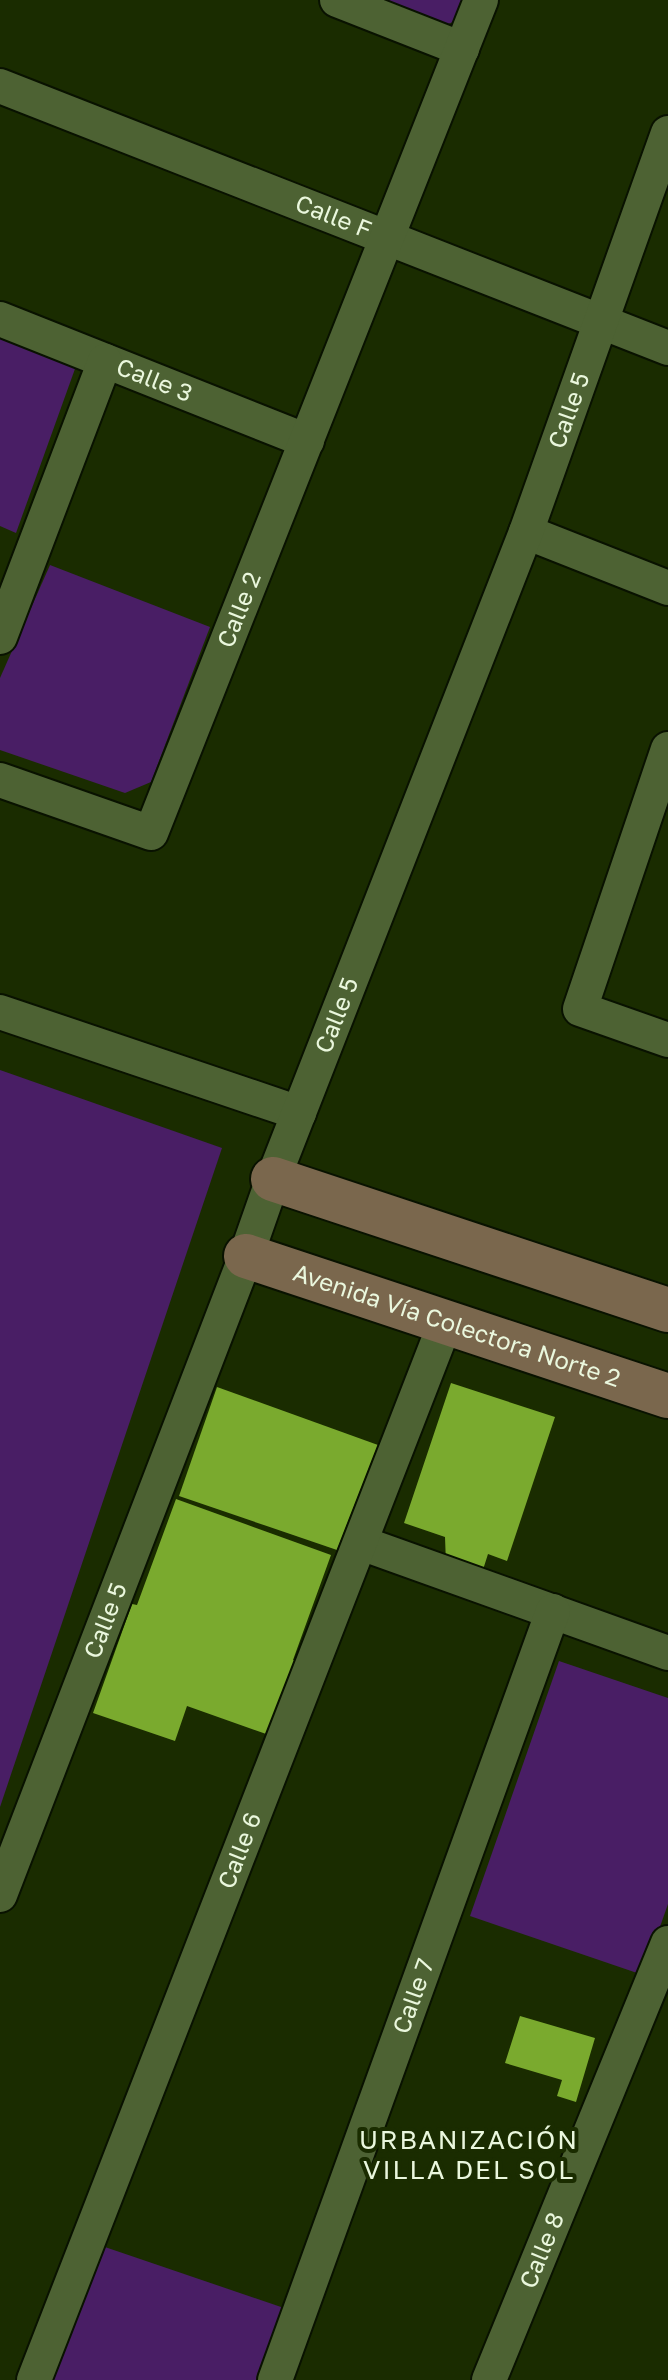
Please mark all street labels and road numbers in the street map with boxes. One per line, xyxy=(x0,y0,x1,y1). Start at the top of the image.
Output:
street label: Calle F xyxy=(292,187,376,243)
street label: Calle 3 xyxy=(113,351,197,407)
street label: Calle 5 xyxy=(541,368,595,452)
street label: Calle 2 xyxy=(210,567,266,651)
street label: Calle 5 xyxy=(308,973,363,1057)
street label: Avenida Vía Colectora Norte 2 xyxy=(290,1257,625,1392)
street label: Calle 5 xyxy=(77,1578,132,1662)
street label: Calle 6 xyxy=(211,1808,266,1892)
street label: Calle 7 xyxy=(385,1954,439,2037)
street label: Calle 8 xyxy=(512,2208,569,2292)

